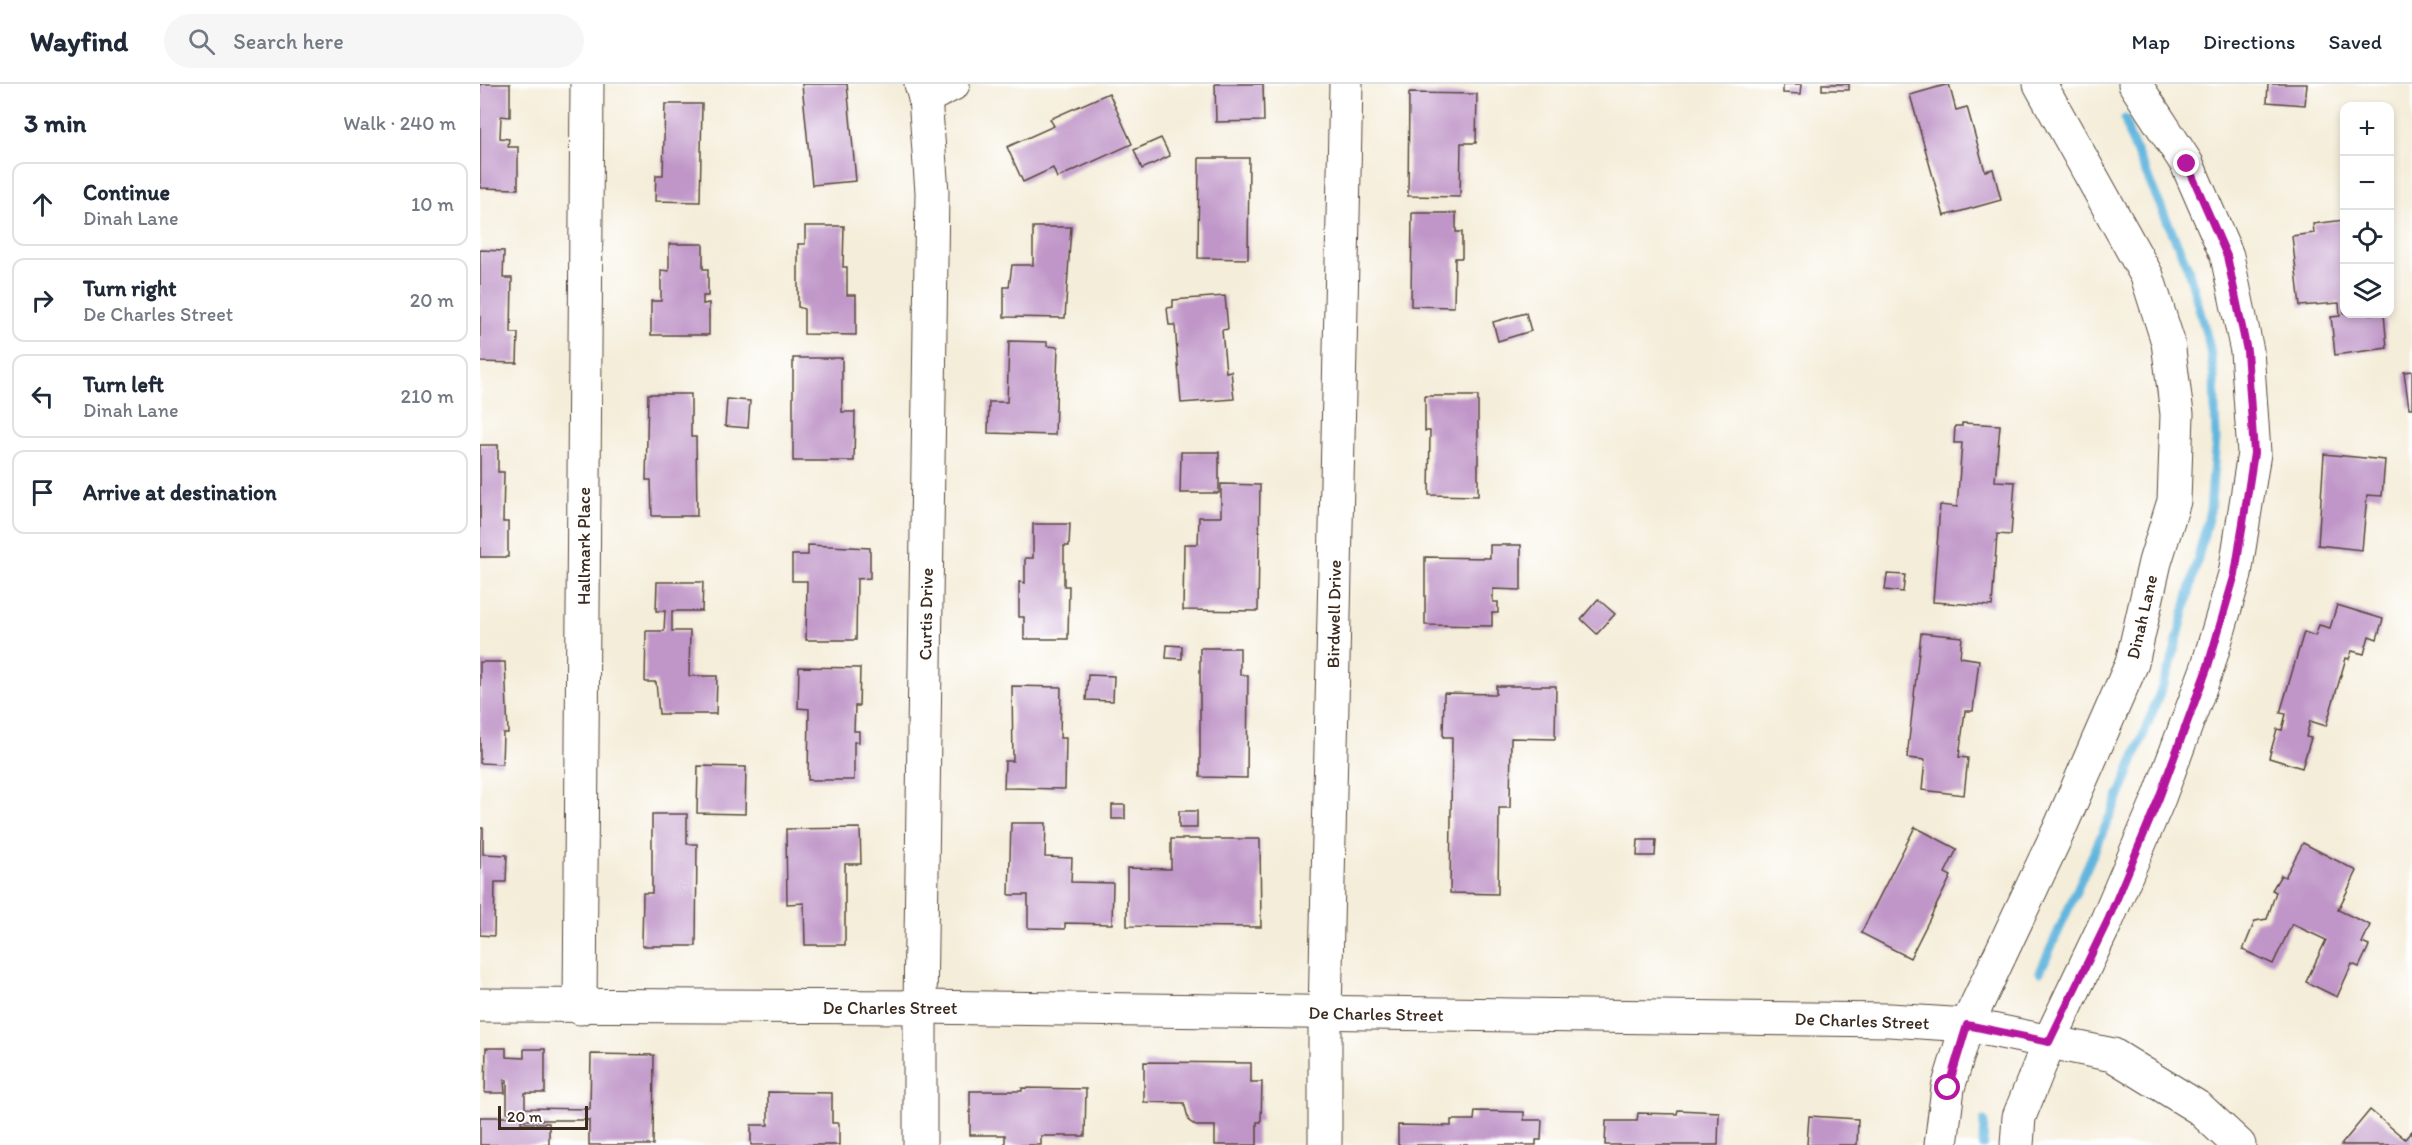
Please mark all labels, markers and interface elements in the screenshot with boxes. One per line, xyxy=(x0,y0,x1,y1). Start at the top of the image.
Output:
search box xyxy=(164,14,584,68)
text: Wayfind xyxy=(30,24,128,58)
icon: search xyxy=(185,25,218,58)
text: Search here xyxy=(233,28,344,55)
text: Map xyxy=(2132,29,2170,54)
text: Directions xyxy=(2203,29,2295,54)
text: Saved xyxy=(2328,29,2382,54)
map controls xyxy=(2340,102,2394,318)
button: + xyxy=(2340,102,2394,156)
text: 3 min xyxy=(24,107,86,139)
text: Walk · 240 m xyxy=(343,111,456,135)
route end xyxy=(2173,150,2199,176)
button: − xyxy=(2340,156,2394,210)
text: Continue xyxy=(83,179,170,206)
icon: ahead xyxy=(26,188,59,221)
text: 10 m xyxy=(411,192,454,216)
text: Dinah Lane xyxy=(83,206,179,230)
button: locate xyxy=(2340,210,2394,264)
button: layers xyxy=(2340,264,2394,318)
text: Turn right xyxy=(83,275,177,302)
icon: right xyxy=(26,284,59,317)
text: 20 m xyxy=(410,288,454,312)
text: De Charles Street xyxy=(83,302,233,326)
text: Turn left xyxy=(83,371,164,398)
icon: left xyxy=(26,380,59,413)
text: 210 m xyxy=(401,384,454,408)
text: Dinah Lane xyxy=(83,398,179,422)
icon: arrive xyxy=(26,476,59,509)
text: Arrive at destination xyxy=(83,479,277,506)
street label: Hallmark Place xyxy=(573,487,595,605)
street label: Birdwell Drive xyxy=(1322,560,1346,668)
street label: Curtis Drive xyxy=(914,568,938,660)
street label: Dinah Lane xyxy=(2122,573,2162,661)
street label: De Charles Street xyxy=(822,997,958,1019)
street label: De Charles Street xyxy=(1308,1002,1444,1026)
street label: De Charles Street xyxy=(1794,1008,1930,1034)
route start xyxy=(1934,1074,1960,1100)
scale bar xyxy=(498,1103,588,1130)
text: 20 m xyxy=(507,1107,542,1126)

